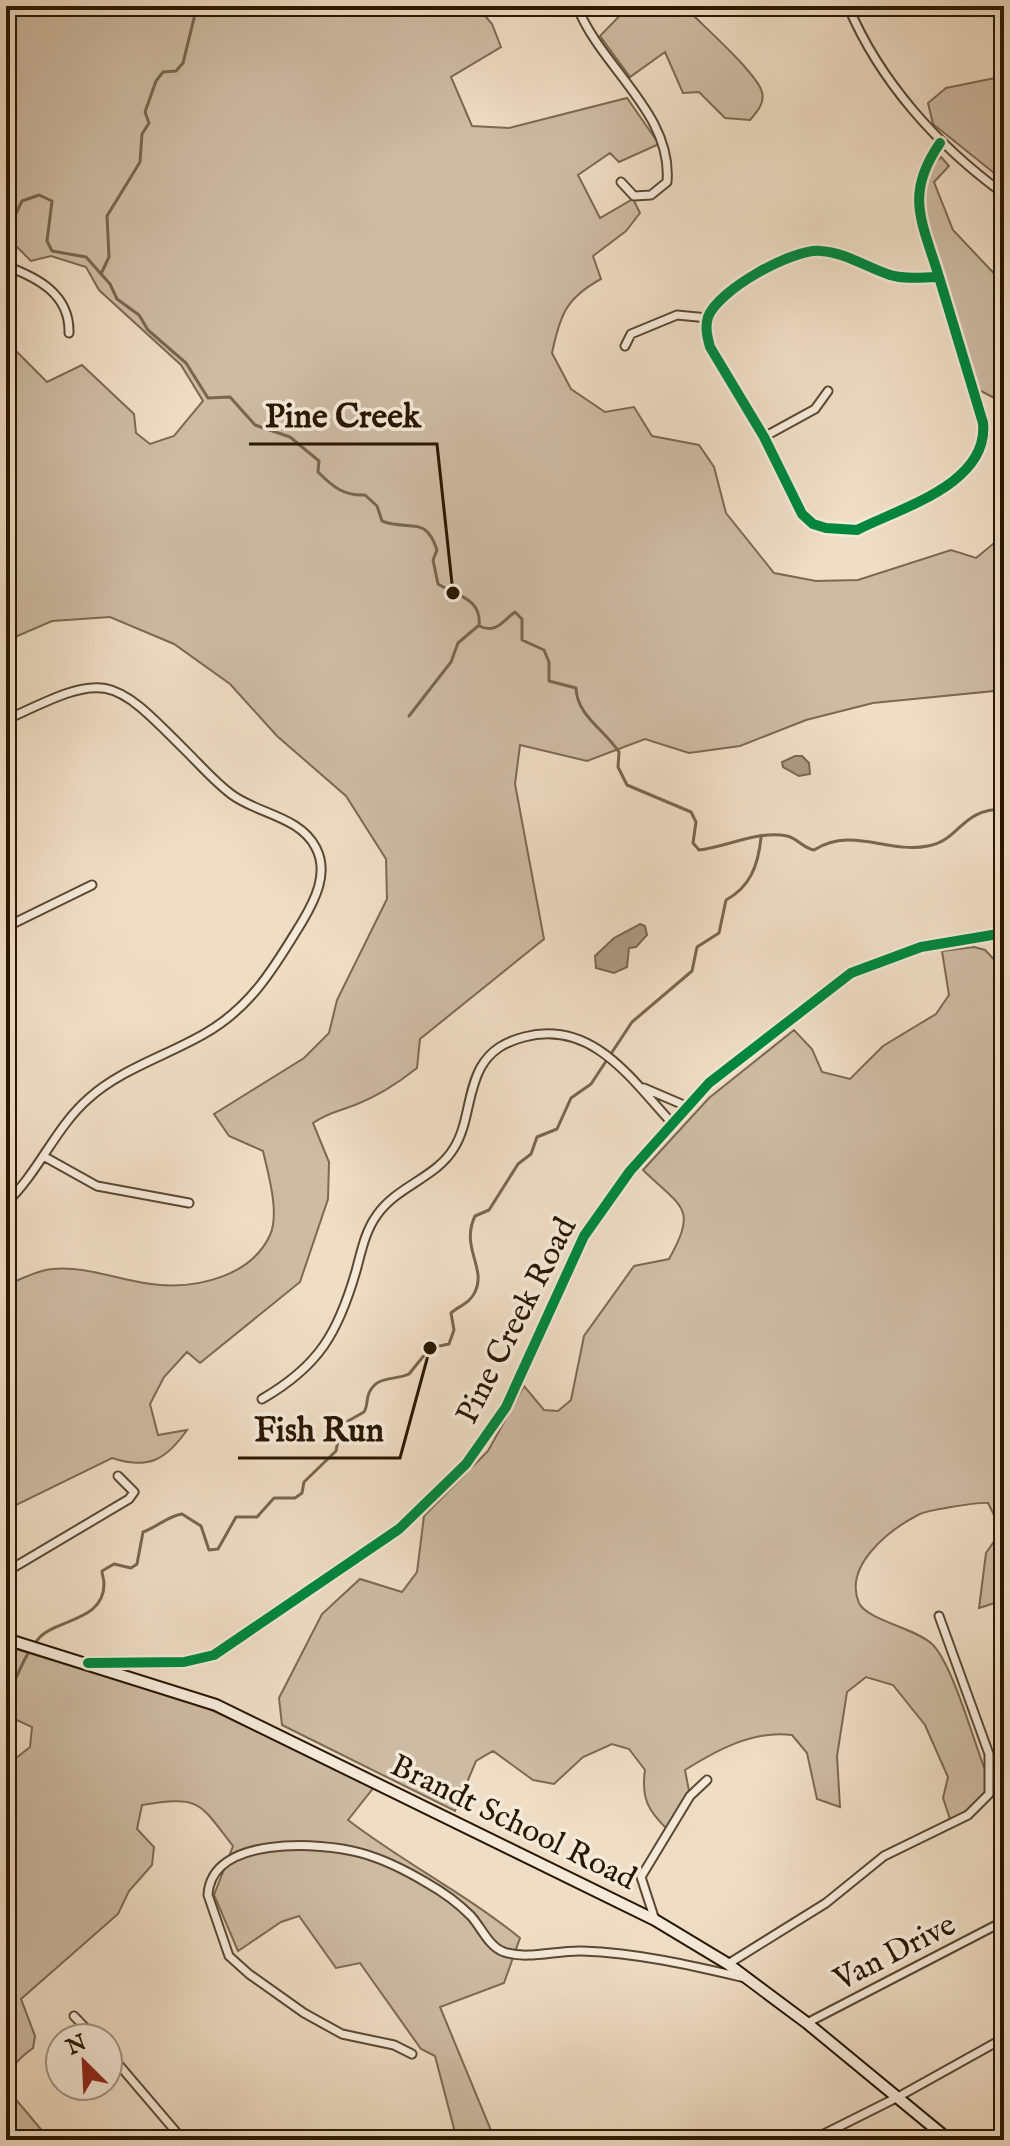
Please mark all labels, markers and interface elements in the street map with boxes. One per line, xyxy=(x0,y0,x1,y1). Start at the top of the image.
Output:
callout: Pine Creek xyxy=(249,386,437,444)
text: Pine Creek xyxy=(265,396,422,439)
street label: Pine Creek Road xyxy=(448,1210,587,1431)
callout: Fish Run xyxy=(238,1400,400,1458)
text: Fish Run xyxy=(254,1410,384,1453)
street label: Brandt School Road xyxy=(383,1746,643,1901)
street label: Van Drive xyxy=(826,1905,963,2002)
north arrow xyxy=(44,2022,124,2102)
text: N xyxy=(61,2029,91,2063)

